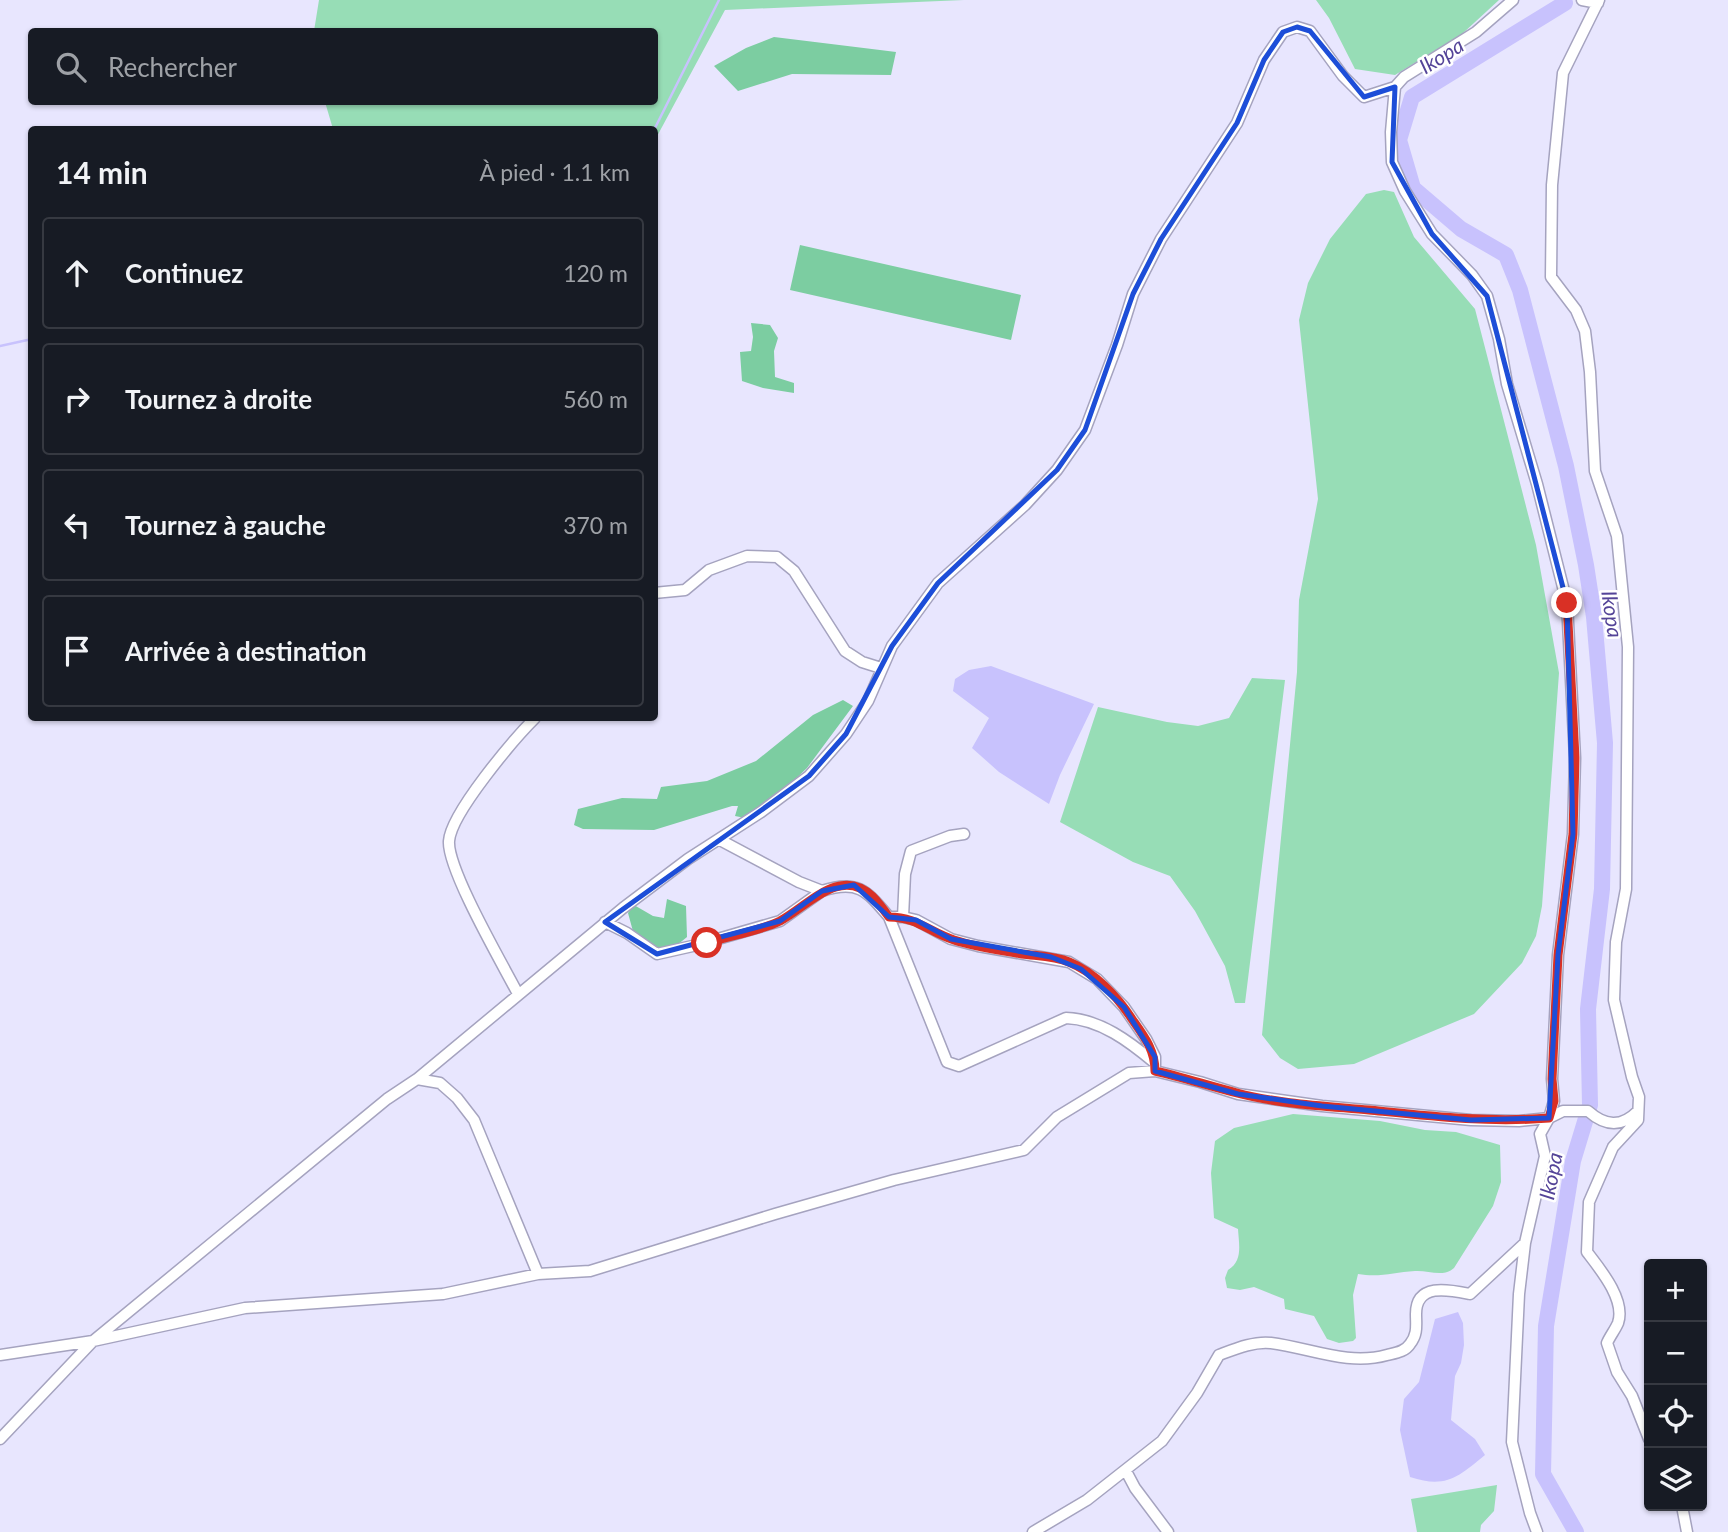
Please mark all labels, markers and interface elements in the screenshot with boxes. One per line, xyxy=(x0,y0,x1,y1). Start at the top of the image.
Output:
search box xyxy=(28,28,658,105)
water label: Ikopa xyxy=(1414,32,1468,78)
icon: search xyxy=(52,48,90,86)
text: Rechercher xyxy=(108,51,237,83)
text: 14 min xyxy=(56,154,148,190)
text: À pied · 1.1 km xyxy=(480,158,630,186)
icon: ahead xyxy=(58,254,96,292)
text: Continuez xyxy=(125,257,243,289)
text: 120 m xyxy=(563,259,628,287)
icon: right xyxy=(58,380,96,418)
text: Tournez à droite xyxy=(125,383,312,415)
text: 560 m xyxy=(563,385,628,413)
icon: left xyxy=(58,506,96,544)
text: Tournez à gauche xyxy=(125,509,326,541)
text: 370 m xyxy=(563,511,628,539)
route end xyxy=(1551,587,1582,618)
water label: Ikopa xyxy=(1597,589,1629,639)
icon: arrive xyxy=(58,632,96,670)
text: Arrivée à destination xyxy=(125,635,367,667)
route start xyxy=(691,927,722,958)
water label: Ikopa xyxy=(1533,1150,1567,1202)
map controls xyxy=(1644,1259,1707,1511)
button: + xyxy=(1644,1259,1707,1322)
button: − xyxy=(1644,1322,1707,1385)
button: locate xyxy=(1644,1385,1707,1448)
button: layers xyxy=(1644,1448,1707,1511)

